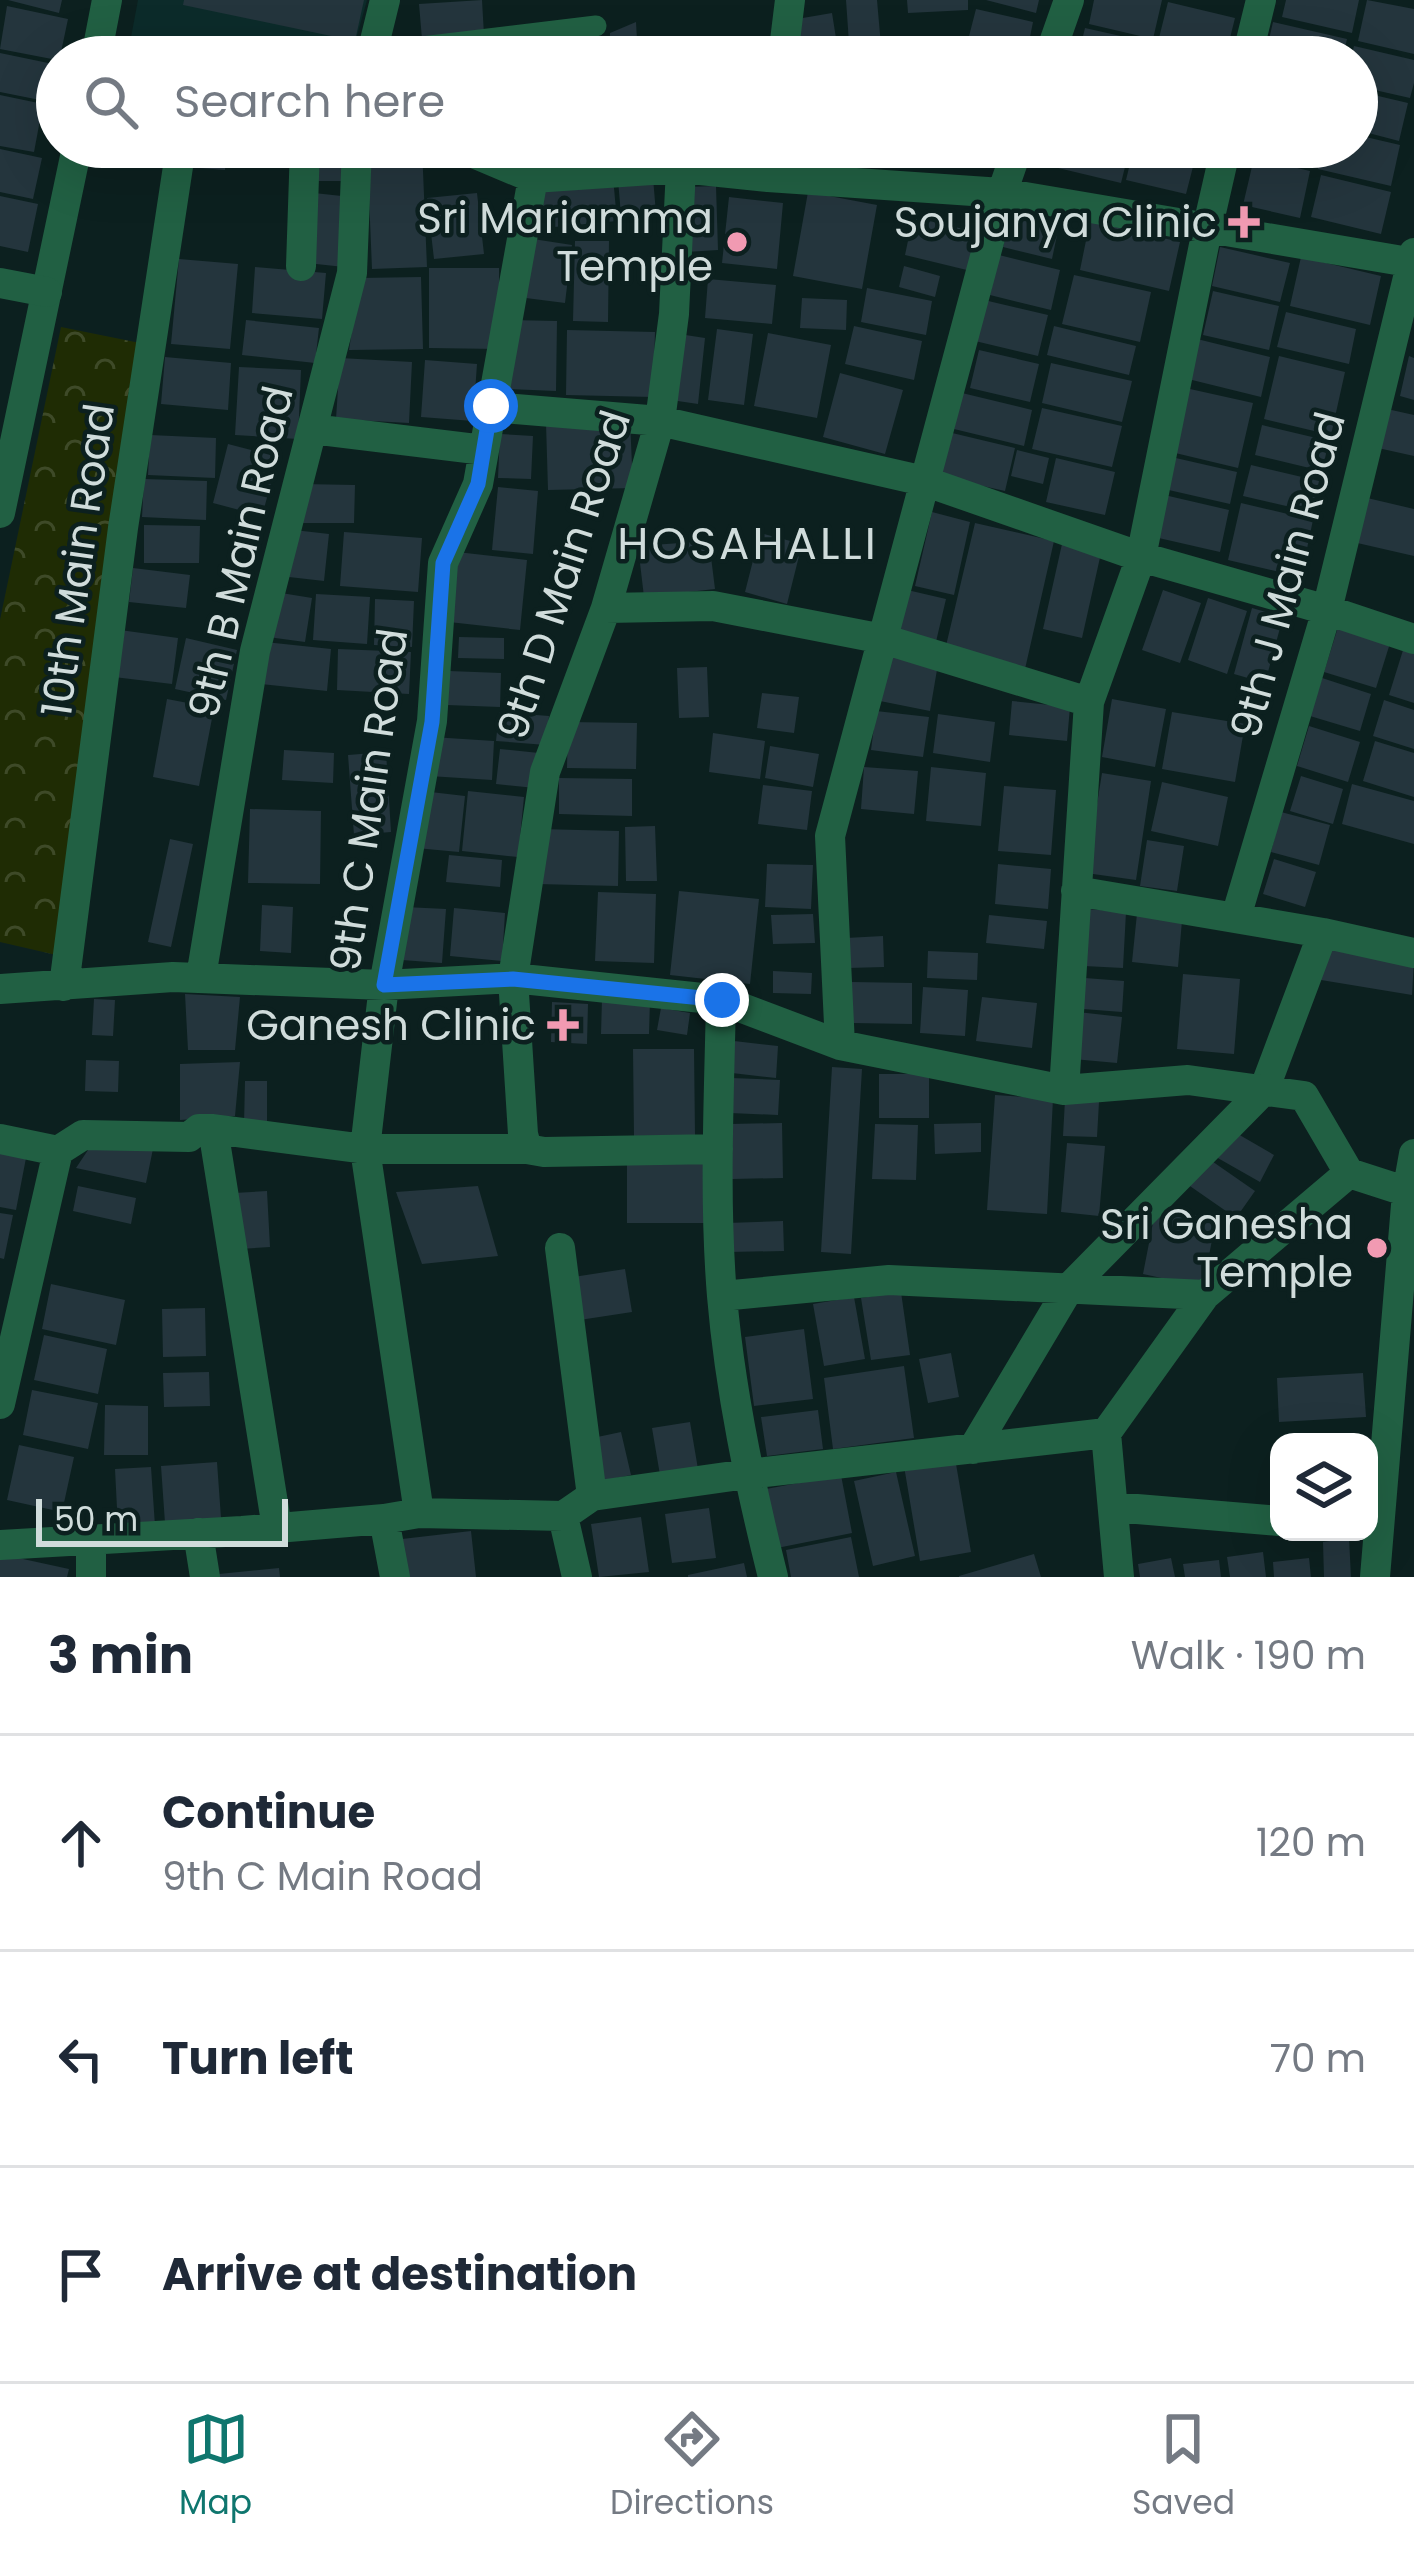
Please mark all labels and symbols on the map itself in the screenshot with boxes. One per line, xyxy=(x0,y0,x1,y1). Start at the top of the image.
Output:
place label: Sri Mariamma Temple xyxy=(417,189,713,296)
place label: Soujanya Clinic xyxy=(894,193,1217,252)
marker: Soujanya Clinic xyxy=(1228,206,1260,238)
marker: Sri Mariamma Temple xyxy=(724,229,750,255)
route start xyxy=(464,379,518,433)
street label: 9th B Main Road xyxy=(174,380,308,724)
street label: 10th Main Road xyxy=(27,400,129,720)
street label: 9th D Main Road xyxy=(483,403,645,747)
street label: 9th J Main Road xyxy=(1216,405,1360,745)
district label: HOSAHALLI xyxy=(617,512,879,575)
street label: 9th C Main Road xyxy=(316,625,422,975)
route end xyxy=(695,973,749,1027)
place label: Ganesh Clinic xyxy=(246,996,536,1055)
marker: Ganesh Clinic xyxy=(547,1009,579,1041)
place label: Sri Ganesha Temple xyxy=(1100,1195,1353,1302)
marker: Sri Ganesha Temple xyxy=(1364,1235,1390,1261)
scale bar xyxy=(36,1493,288,1546)

